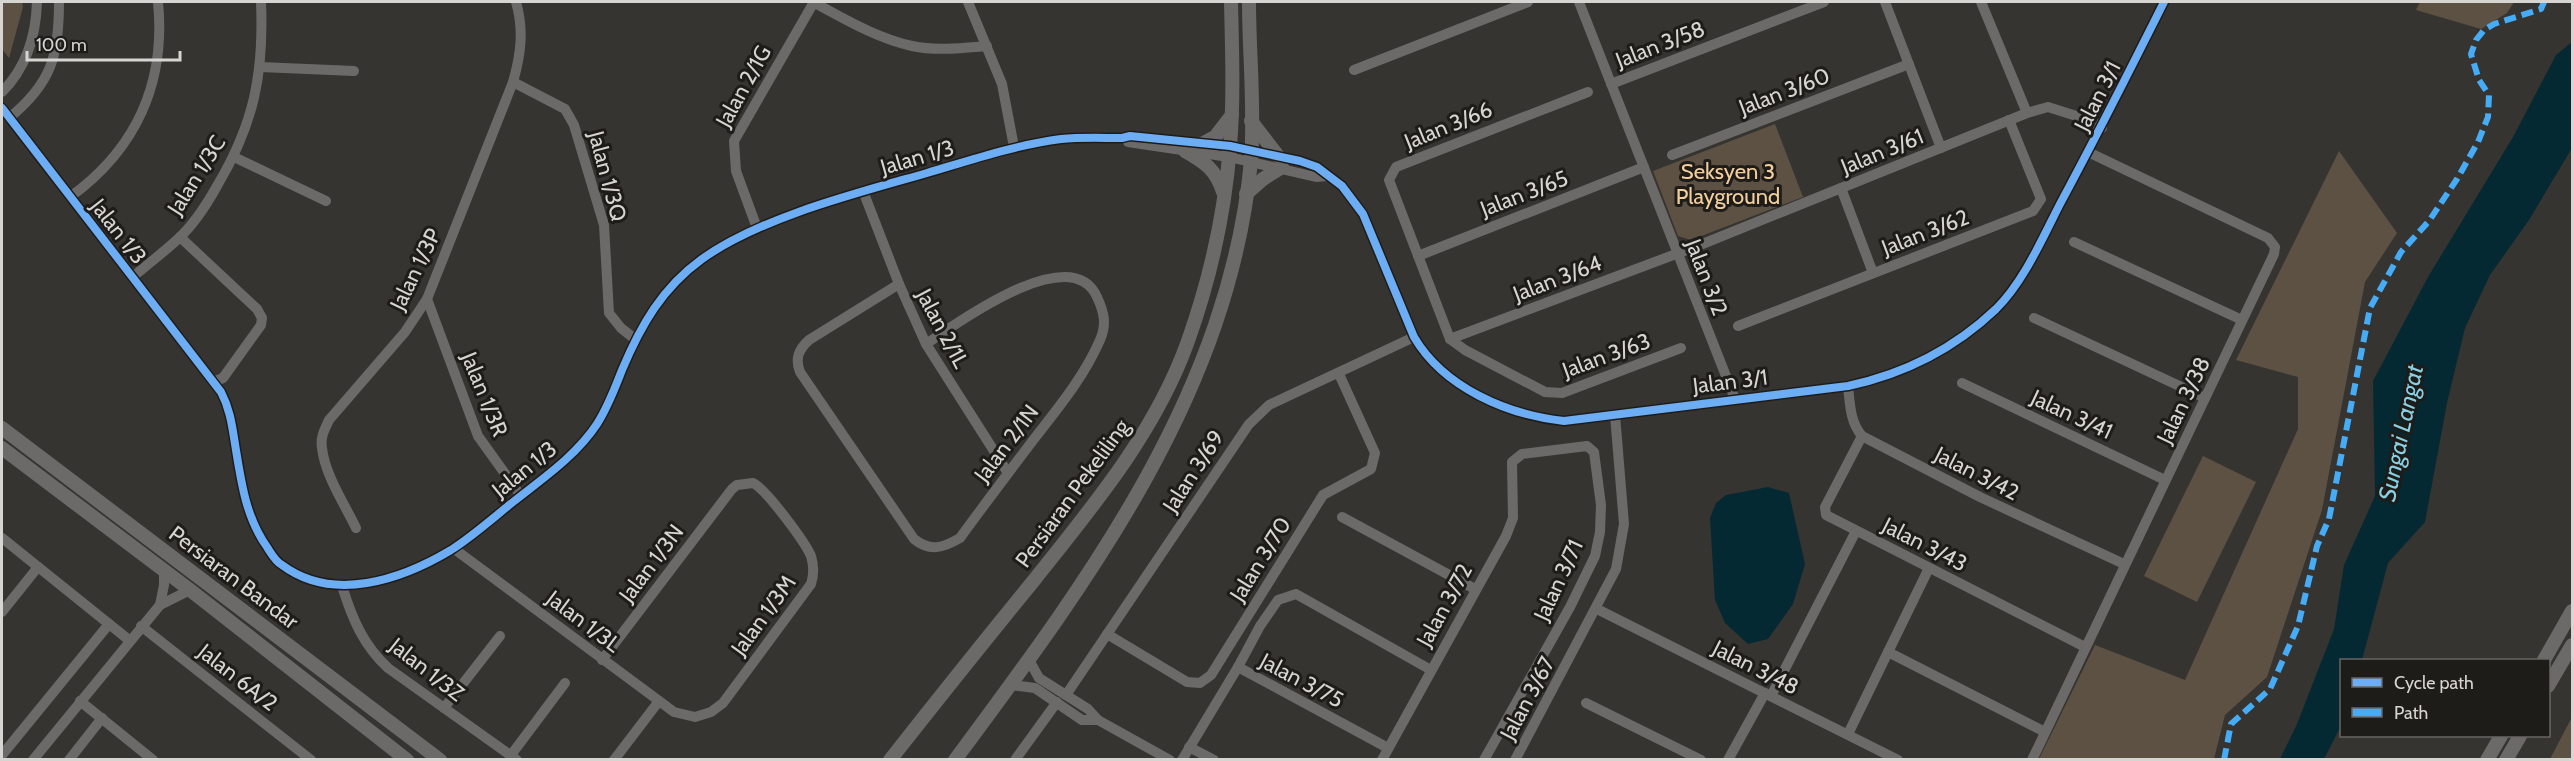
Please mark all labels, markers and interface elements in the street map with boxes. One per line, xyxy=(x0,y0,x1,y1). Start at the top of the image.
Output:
street label: Jalan 3/58 xyxy=(1611,15,1709,74)
scale bar xyxy=(27,24,180,62)
text: 100 m xyxy=(36,34,87,56)
street label: Jalan 2/1G xyxy=(709,41,777,133)
street label: Jalan 3/1 xyxy=(2068,57,2127,137)
street label: Jalan 3/60 xyxy=(1734,62,1833,121)
street label: Jalan 3/66 xyxy=(1399,96,1496,156)
street label: Jalan 3/61 xyxy=(1836,123,1928,181)
street label: Jalan 1/3Q xyxy=(582,127,632,224)
street label: Jalan 1/3C xyxy=(161,131,231,221)
street label: Jalan 1/3 xyxy=(876,134,957,181)
park label: Seksyen 3 Playground xyxy=(1676,158,1780,210)
street label: Jalan 3/65 xyxy=(1476,164,1572,223)
street label: Jalan 1/3 xyxy=(84,193,152,269)
street label: Jalan 3/62 xyxy=(1877,203,1973,262)
street label: Jalan 1/3P xyxy=(384,224,447,315)
street label: Jalan 3/2 xyxy=(1679,234,1733,319)
street label: Jalan 3/64 xyxy=(1508,249,1605,308)
street label: Jalan 2/1L xyxy=(910,283,975,372)
street label: Jalan 3/63 xyxy=(1558,327,1654,384)
street label: Jalan 1/3R xyxy=(455,347,514,440)
street label: Jalan 3/38 xyxy=(2150,352,2216,449)
water label: Sungai Langat xyxy=(2372,361,2429,504)
street label: Jalan 3/1 xyxy=(1690,364,1769,400)
street label: Jalan 3/41 xyxy=(2026,383,2117,445)
street label: Jalan 2/1N xyxy=(968,399,1044,488)
street label: Persiaran Pekeliling xyxy=(1010,413,1136,573)
street label: Jalan 3/69 xyxy=(1156,425,1230,518)
street label: Jalan 1/3 xyxy=(486,435,562,504)
street label: Jalan 3/42 xyxy=(1929,440,2024,506)
street label: Jalan 3/43 xyxy=(1877,511,1972,577)
street label: Jalan 3/70 xyxy=(1223,512,1297,607)
street label: Jalan 1/3N xyxy=(613,519,689,608)
street label: Persiaran Bandar xyxy=(164,520,304,635)
street label: Jalan 3/71 xyxy=(1528,535,1589,626)
street label: Jalan 3/72 xyxy=(1410,559,1478,652)
street label: Jalan 1/3M xyxy=(725,570,802,662)
street label: Jalan 1/3L xyxy=(540,584,626,658)
street label: Jalan 1/3Z xyxy=(383,631,469,707)
street label: Jalan 3/48 xyxy=(1707,634,1803,701)
street label: Jalan 6A/2 xyxy=(192,637,283,717)
street label: Jalan 3/75 xyxy=(1254,647,1348,714)
street label: Jalan 3/67 xyxy=(1494,652,1561,746)
legend xyxy=(2340,659,2550,737)
text: Cycle path xyxy=(2394,672,2474,694)
text: Path xyxy=(2394,702,2428,724)

